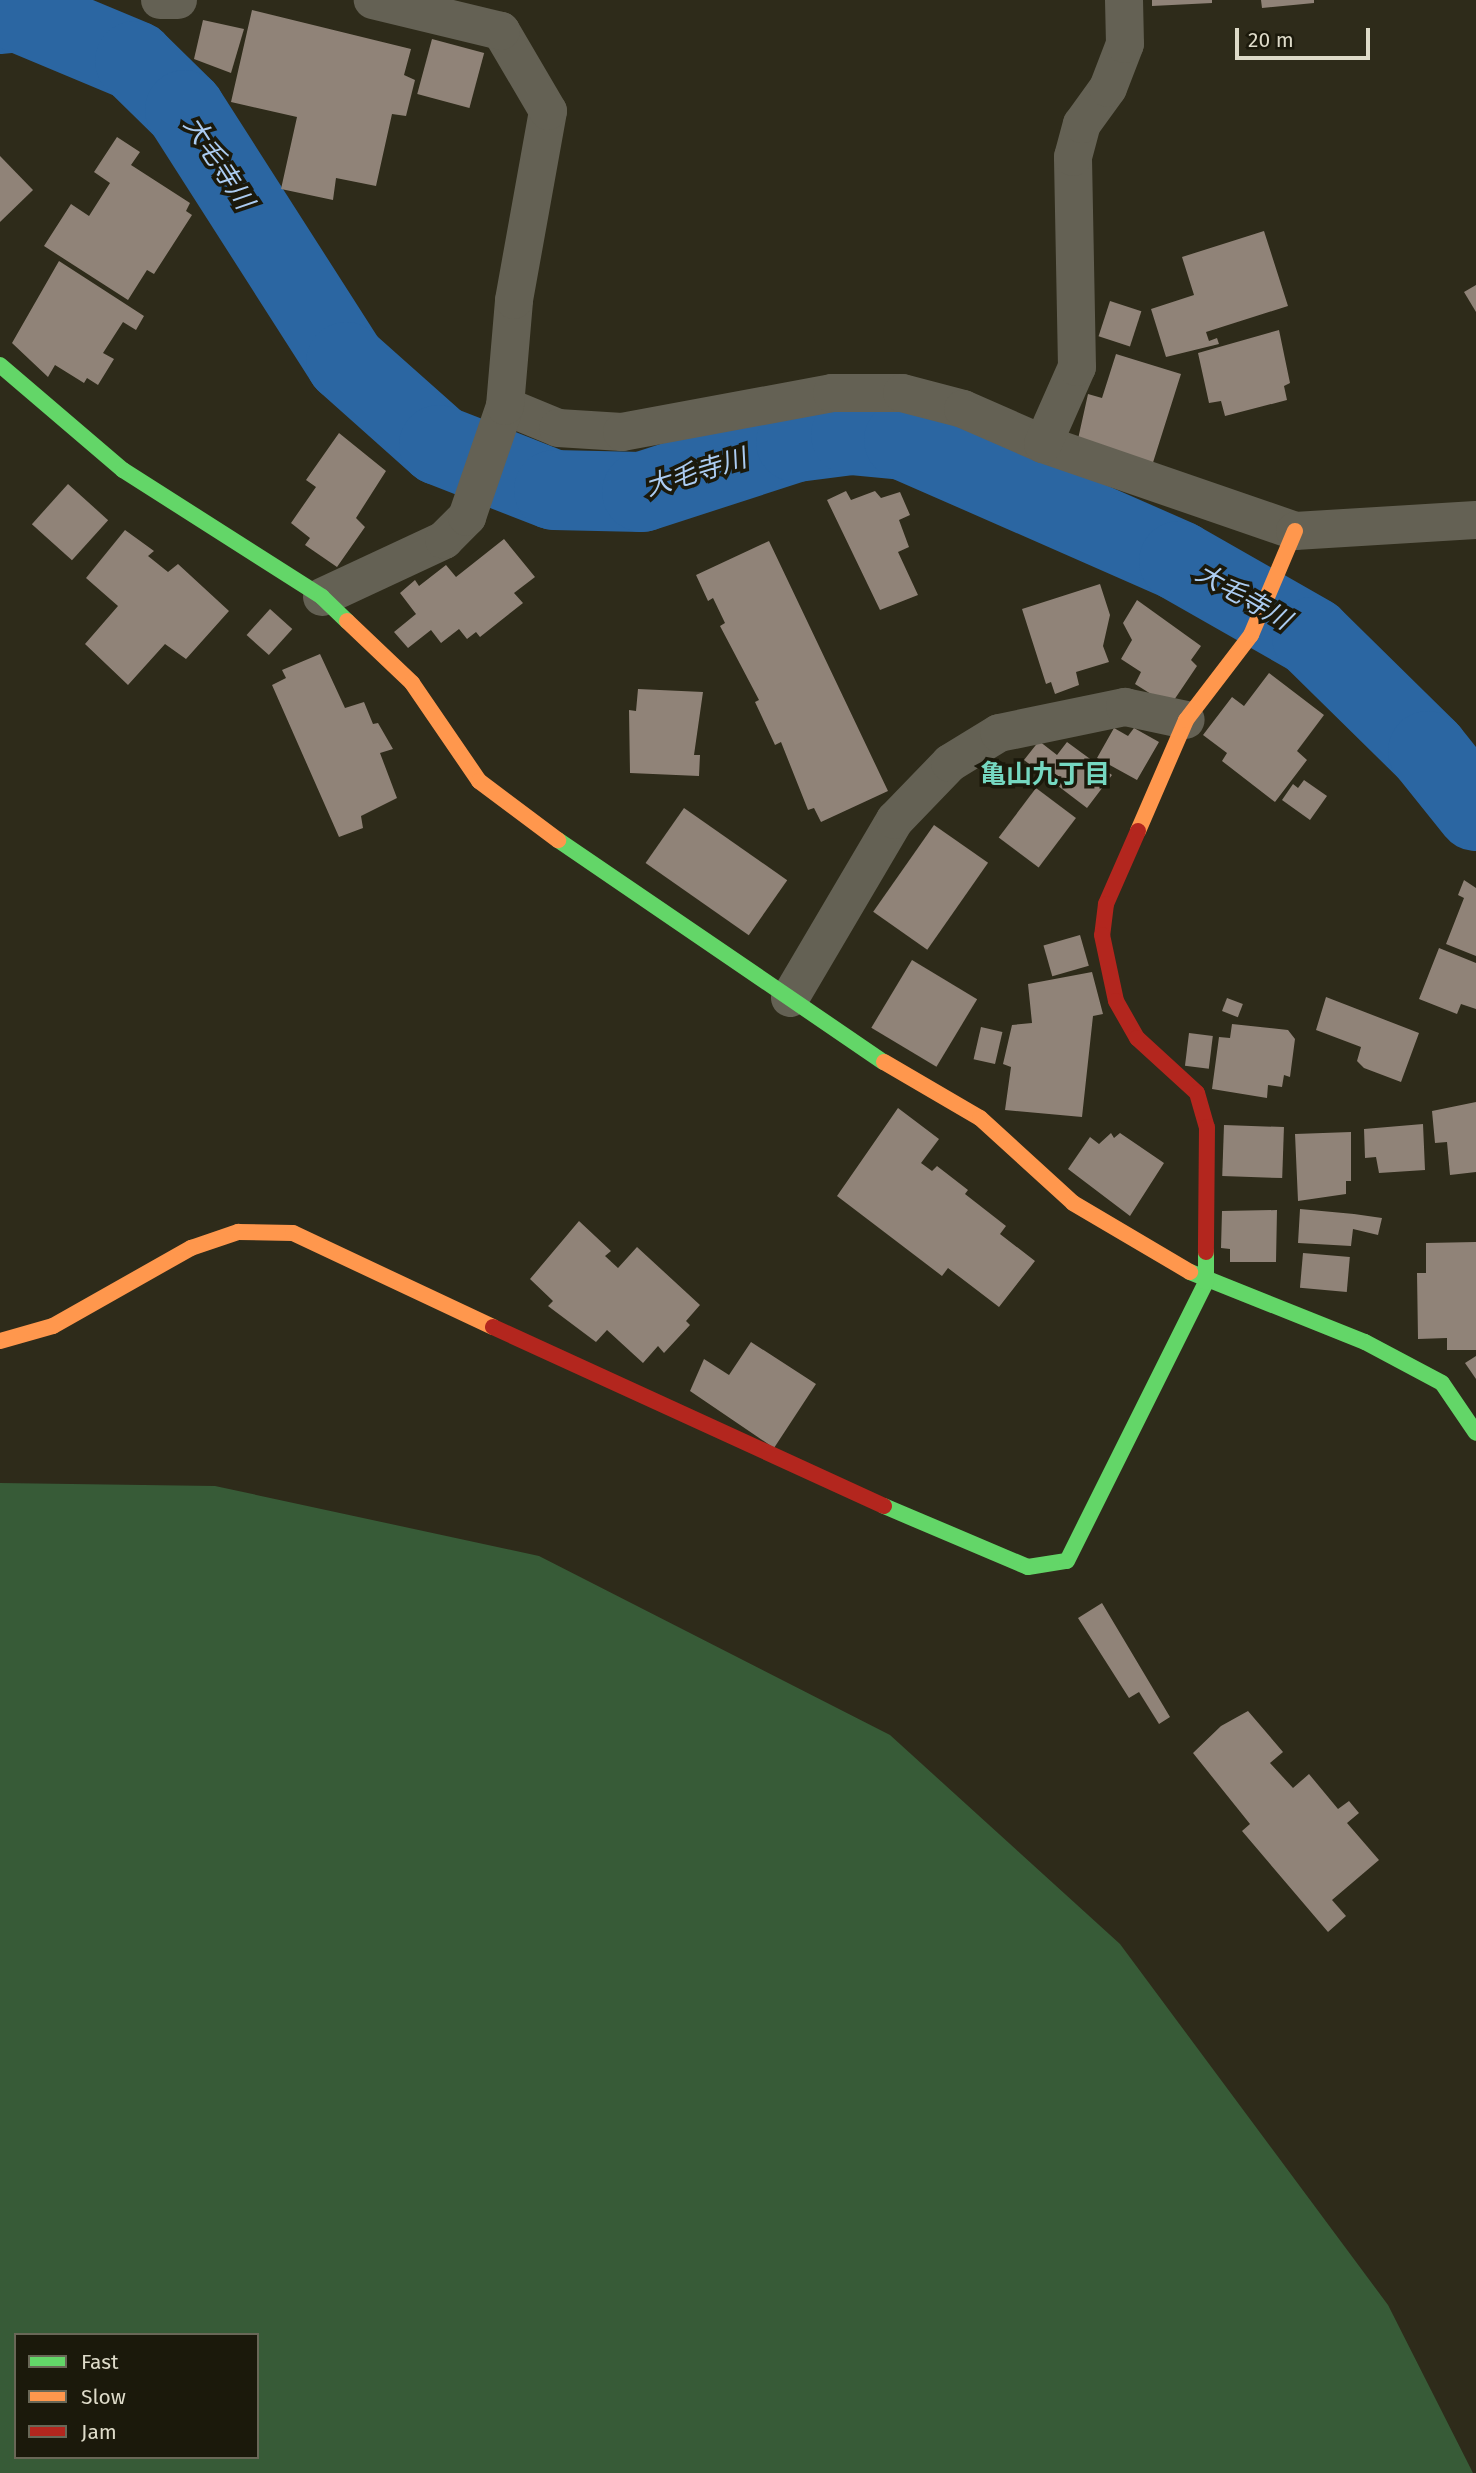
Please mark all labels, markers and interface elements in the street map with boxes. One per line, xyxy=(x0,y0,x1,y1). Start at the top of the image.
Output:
scale bar xyxy=(1238,14,1373,58)
text: 20 m xyxy=(1248,27,1294,53)
water label: 大毛寺川 xyxy=(177,111,259,215)
water label: 大毛寺川 xyxy=(642,443,750,503)
water label: 大毛寺川 xyxy=(1190,557,1296,637)
district label: 亀山九丁目 xyxy=(980,759,1110,791)
legend xyxy=(14,2333,259,2459)
text: Fast xyxy=(81,2349,119,2375)
text: Slow xyxy=(81,2384,126,2410)
text: Jam xyxy=(81,2419,117,2445)

